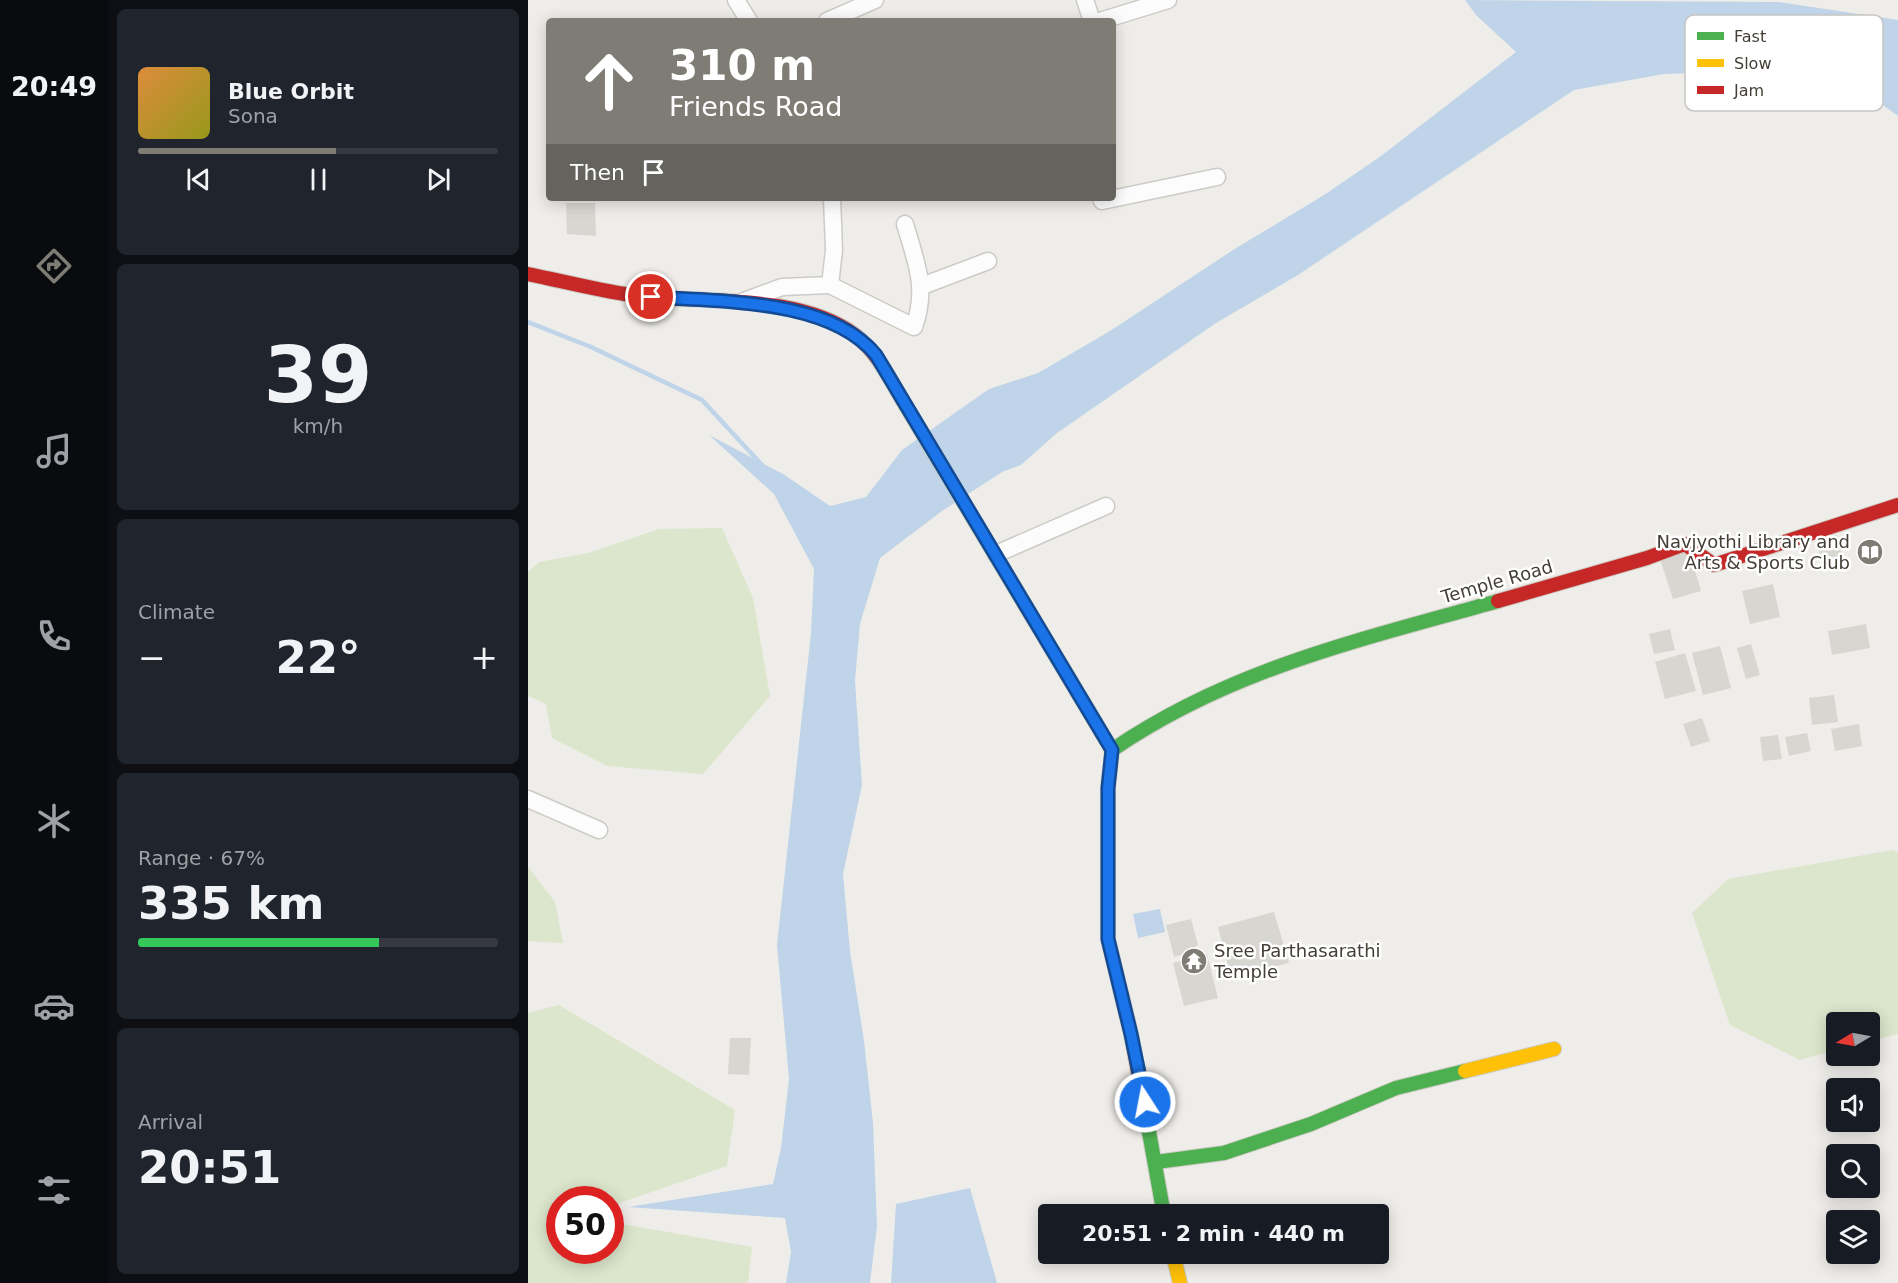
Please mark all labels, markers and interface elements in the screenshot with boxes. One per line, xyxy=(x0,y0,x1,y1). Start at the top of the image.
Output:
legend xyxy=(1685,15,1883,111)
text: Fast xyxy=(1734,27,1766,46)
text: 310 m xyxy=(669,41,815,90)
icon: ahead xyxy=(570,42,648,120)
text: Slow xyxy=(1734,54,1771,73)
text: 20:49 xyxy=(11,71,97,102)
text: Blue Orbit xyxy=(228,79,354,104)
text: Jam xyxy=(1733,81,1764,100)
text: Friends Road xyxy=(669,91,842,122)
text: Sona xyxy=(228,104,278,128)
icon: arrive xyxy=(637,156,670,189)
text: Then xyxy=(570,160,625,185)
icon: previous xyxy=(182,163,215,196)
icon: pause xyxy=(302,163,335,196)
icon: next xyxy=(422,163,455,196)
icon: directions xyxy=(33,245,75,287)
pin xyxy=(625,271,676,322)
icon: arrive xyxy=(634,280,667,313)
text: 39 xyxy=(264,330,372,420)
text: km/h xyxy=(293,414,343,438)
icon: music xyxy=(33,430,75,472)
place label: Navjyothi Library and Arts & Sports Club xyxy=(1656,531,1850,573)
library icon: Navjyothi Library and Arts & Sports Club xyxy=(1855,537,1885,567)
street label: Temple Road xyxy=(1438,556,1555,608)
text: Climate xyxy=(138,600,215,624)
icon: phone xyxy=(33,615,75,657)
text: 22° xyxy=(275,631,361,684)
text: − xyxy=(138,638,166,677)
text: + xyxy=(470,638,498,677)
icon: climate xyxy=(33,800,75,842)
text: Range · 67% xyxy=(138,846,265,870)
text: 335 km xyxy=(138,877,324,930)
place label: Sree Parthasarathi Temple xyxy=(1213,940,1381,982)
temple icon: Sree Parthasarathi Temple xyxy=(1179,946,1209,976)
icon: car xyxy=(33,985,75,1027)
north arrow xyxy=(1826,1012,1880,1066)
map controls xyxy=(1826,1012,1880,1264)
position arrow xyxy=(1113,1070,1177,1134)
button: sound xyxy=(1826,1078,1880,1132)
text: Arrival xyxy=(138,1110,203,1134)
text: 20:51 xyxy=(138,1141,281,1194)
button: search xyxy=(1826,1144,1880,1198)
icon: filters xyxy=(33,1169,75,1211)
speed limit sign: 50 xyxy=(546,1186,624,1264)
button: layers xyxy=(1826,1210,1880,1264)
text: 20:51 · 2 min · 440 m xyxy=(1082,1221,1345,1246)

